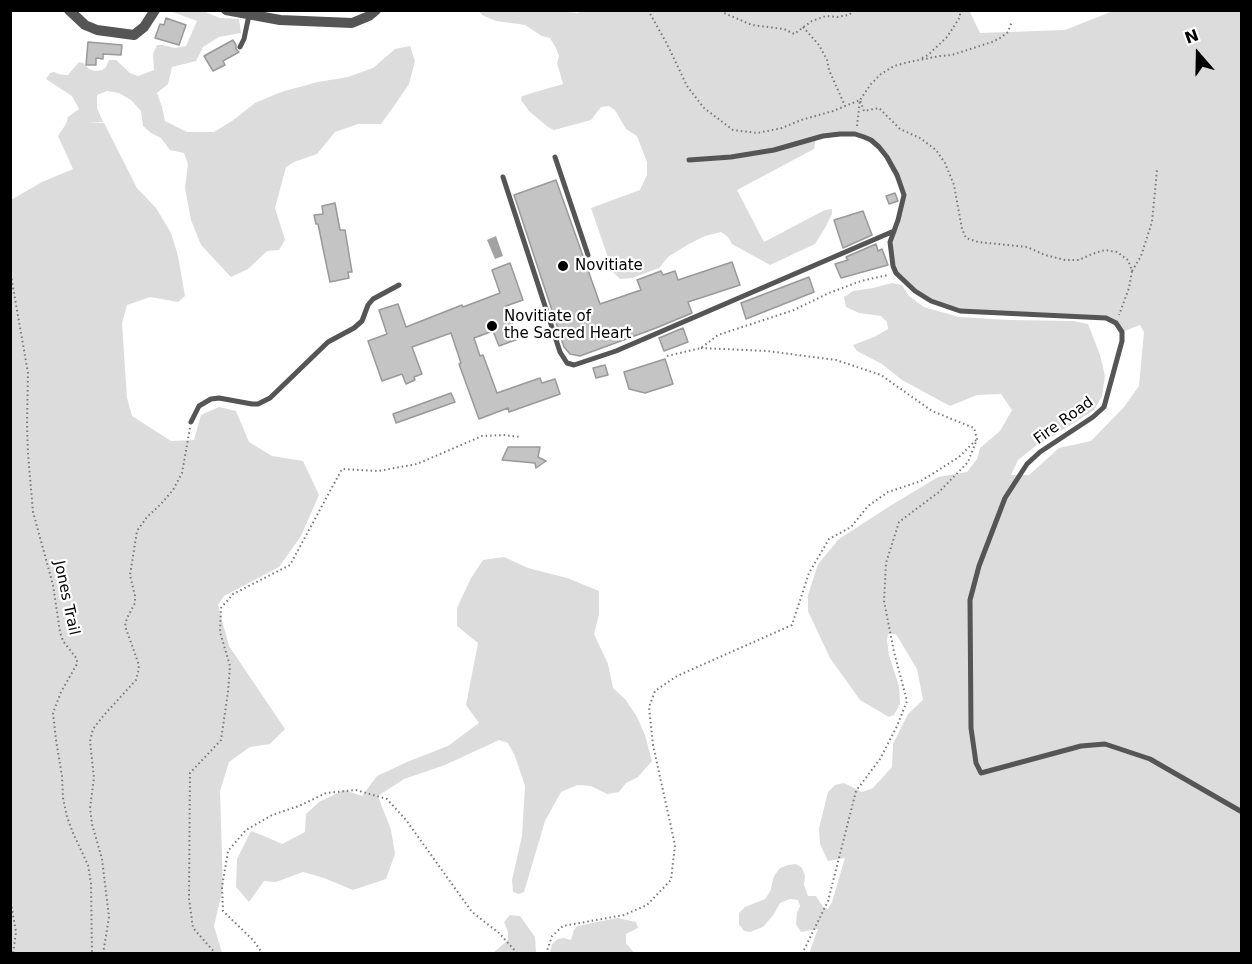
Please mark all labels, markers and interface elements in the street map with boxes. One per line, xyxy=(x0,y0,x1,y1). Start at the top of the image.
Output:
north arrow xyxy=(1168,24,1228,84)
text: N xyxy=(1182,25,1201,48)
place label: Novitiate xyxy=(575,257,643,275)
marker: Novitiate xyxy=(556,259,570,273)
place label: Novitiate of the Sacred Heart xyxy=(504,308,631,343)
marker: Novitiate of the Sacred Heart xyxy=(485,319,499,333)
street label: Fire Road xyxy=(1031,393,1097,449)
street label: Jones Trail xyxy=(49,559,83,637)

